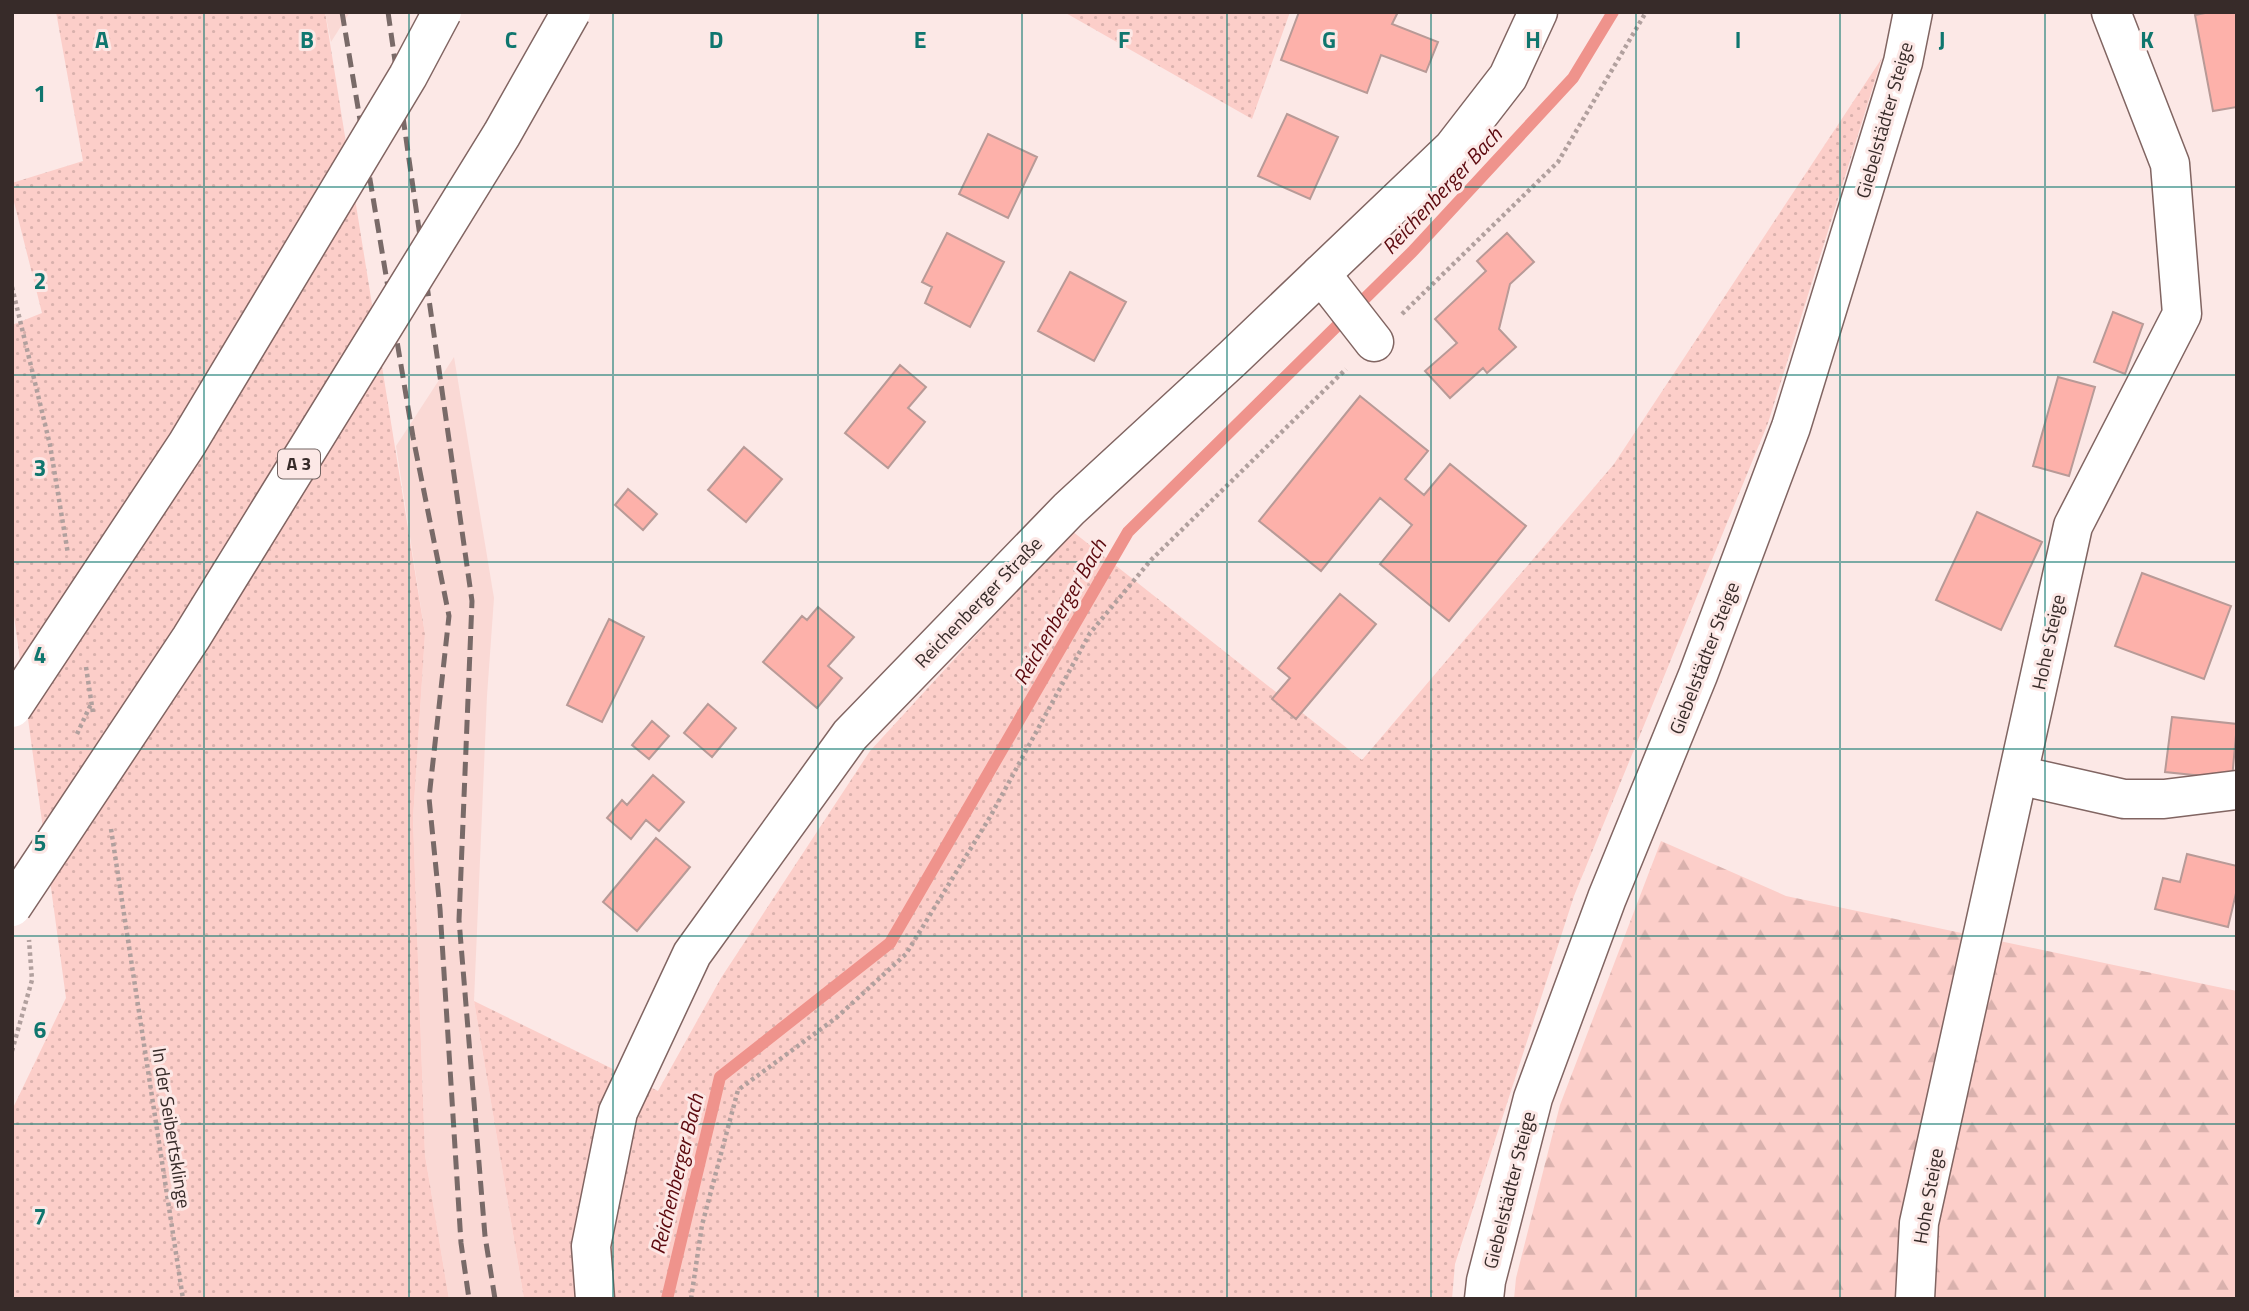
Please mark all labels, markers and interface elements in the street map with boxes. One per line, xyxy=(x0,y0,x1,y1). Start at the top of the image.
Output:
text: A xyxy=(95,22,109,57)
text: B xyxy=(300,22,314,57)
text: C xyxy=(505,22,517,57)
text: D xyxy=(709,22,723,57)
text: E xyxy=(914,22,926,57)
text: F xyxy=(1118,22,1130,57)
text: G xyxy=(1322,22,1336,57)
text: H xyxy=(1525,22,1541,57)
text: I xyxy=(1735,22,1741,57)
text: J xyxy=(1939,22,1945,57)
text: K xyxy=(2140,22,2154,57)
street label: Giebelstädter Steige xyxy=(1847,38,1920,201)
text: 1 xyxy=(34,76,46,111)
water label: Reichenberger Bach xyxy=(1374,119,1509,261)
text: 2 xyxy=(34,263,46,298)
text: 3 xyxy=(34,450,46,485)
road number: A 3 xyxy=(278,450,320,478)
street label: Reichenberger Straße xyxy=(907,529,1048,674)
water label: Reichenberger Bach xyxy=(1004,532,1114,691)
street label: Giebelstädter Steige xyxy=(1661,577,1746,738)
street label: Hohe Steige xyxy=(2023,592,2072,692)
text: 4 xyxy=(34,637,46,672)
text: 5 xyxy=(34,825,46,860)
text: 6 xyxy=(34,1012,47,1047)
street label: In der Seibertsklinge xyxy=(145,1045,200,1210)
water label: Reichenberger Bach xyxy=(641,1090,712,1257)
street label: Giebelstädter Steige xyxy=(1475,1108,1542,1272)
street label: Hohe Steige xyxy=(1905,1146,1950,1246)
text: 7 xyxy=(34,1199,46,1234)

